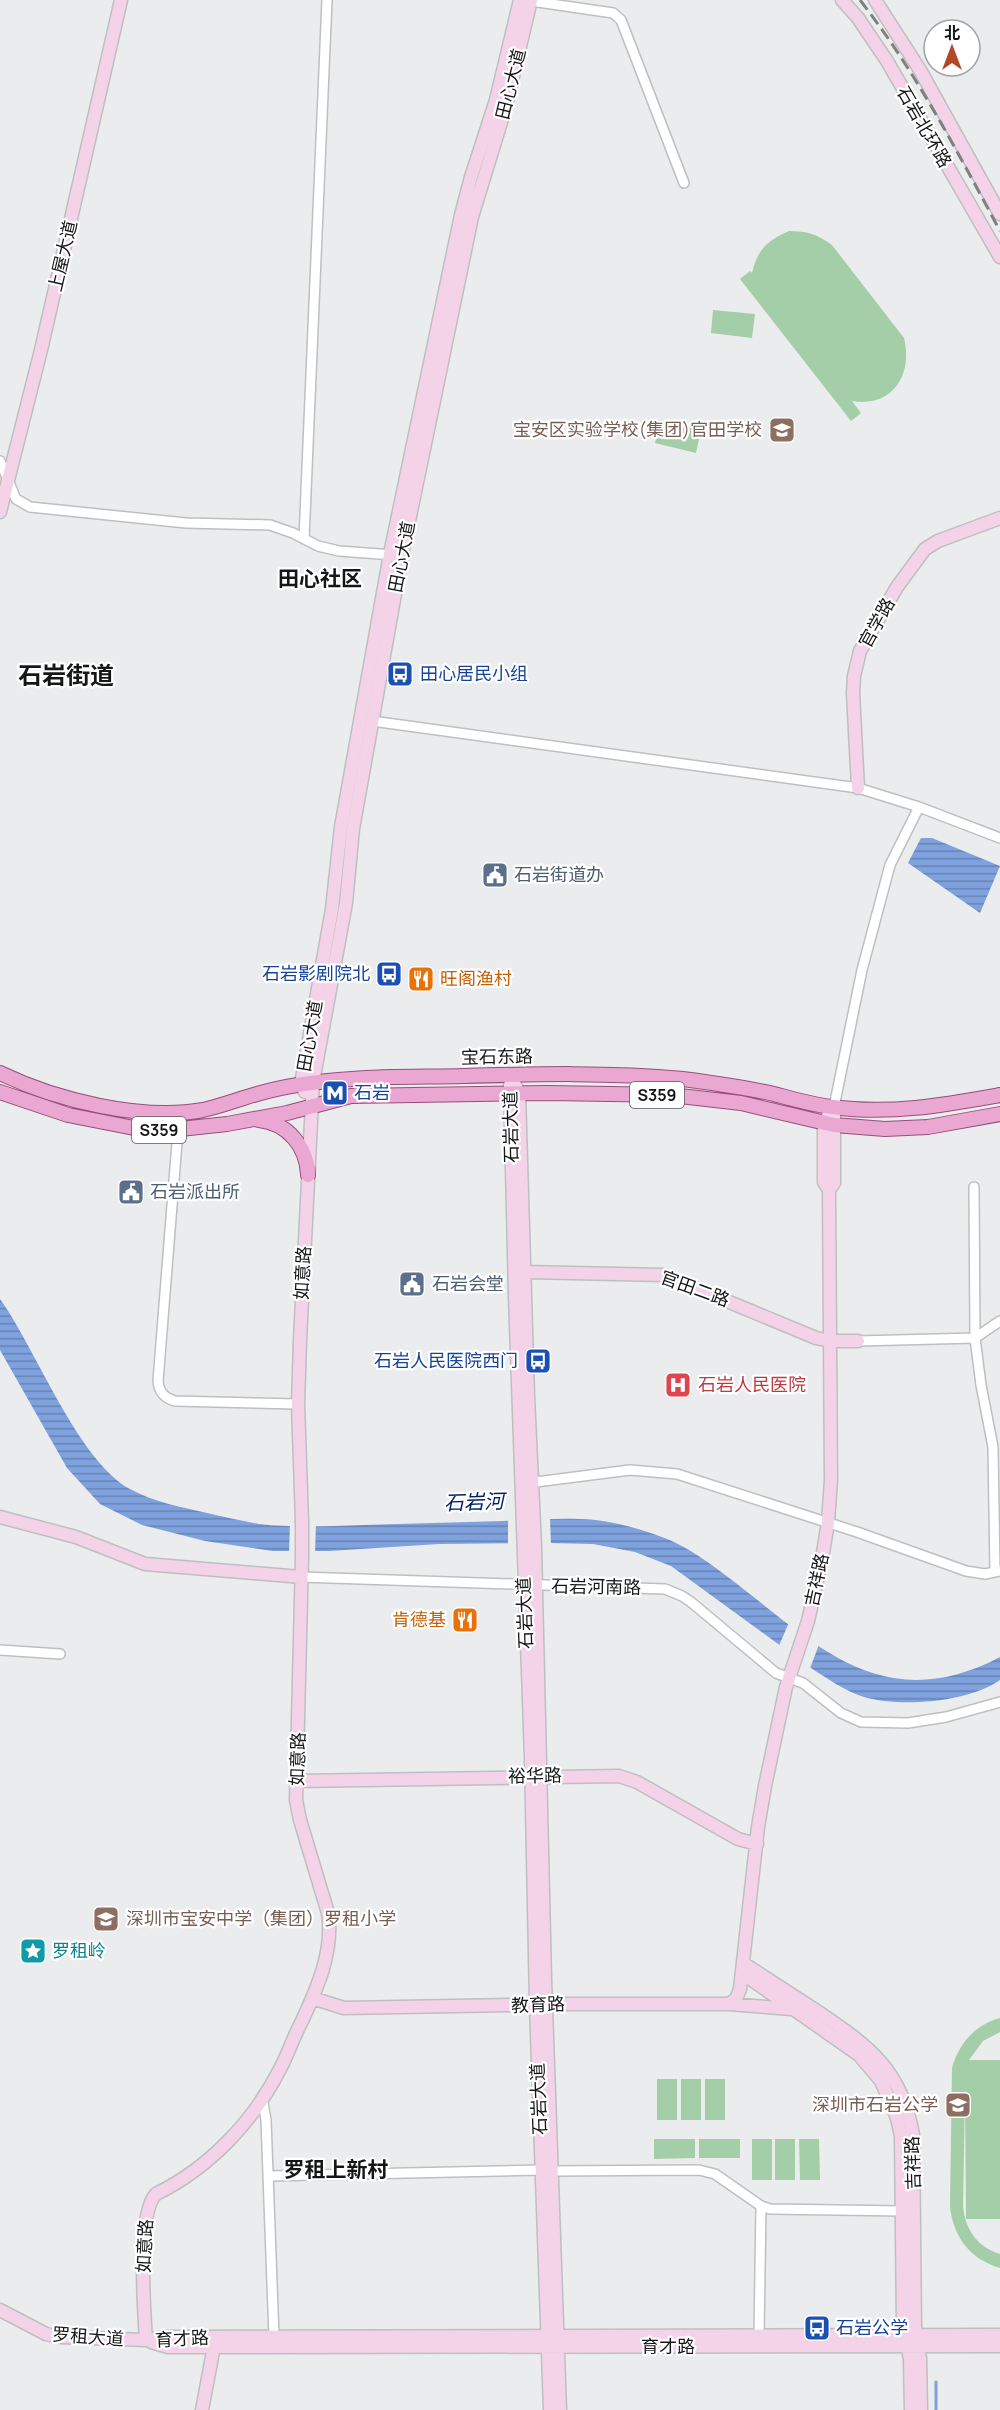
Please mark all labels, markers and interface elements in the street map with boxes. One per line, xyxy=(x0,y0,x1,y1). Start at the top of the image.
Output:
north arrow xyxy=(922,18,982,78)
text: 北 xyxy=(944,22,960,44)
street label: 田心大道 xyxy=(490,46,530,122)
street label: 石岩北环路 xyxy=(892,82,958,171)
street label: 上屋大道 xyxy=(42,218,82,294)
school or university icon: 宝安区实验学校(集团)官田学校 xyxy=(767,415,797,445)
place label: 宝安区实验学校(集团)官田学校 xyxy=(513,417,762,441)
street label: 田心大道 xyxy=(382,519,420,594)
district label: 田心社区 xyxy=(278,564,362,592)
street label: 官学路 xyxy=(853,593,900,652)
district label: 石岩街道 xyxy=(18,658,114,691)
bus stop icon: 田心居民小组 xyxy=(385,659,415,689)
place label: 田心居民小组 xyxy=(420,661,528,685)
public building icon: 石岩街道办 xyxy=(480,860,510,890)
place label: 石岩街道办 xyxy=(514,862,604,886)
bus stop icon: 石岩影剧院北 xyxy=(374,959,404,989)
place label: 石岩影剧院北 xyxy=(262,961,370,985)
restaurant icon: 旺阁渔村 xyxy=(406,964,436,994)
place label: 旺阁渔村 xyxy=(440,966,512,990)
street label: 田心大道 xyxy=(291,998,327,1073)
street label: 宝石东路 xyxy=(461,1043,533,1069)
metro station icon: 石岩 xyxy=(320,1078,350,1108)
place label: 石岩 xyxy=(354,1080,390,1104)
road number: S359 xyxy=(630,1082,684,1108)
street label: 石岩大道 xyxy=(497,1091,523,1163)
road number: S359 xyxy=(132,1117,186,1143)
public building icon: 石岩派出所 xyxy=(116,1177,146,1207)
place label: 石岩派出所 xyxy=(150,1179,240,1203)
street label: 如意路 xyxy=(289,1245,315,1301)
street label: 官田二路 xyxy=(657,1264,733,1312)
public building icon: 石岩会堂 xyxy=(397,1269,427,1299)
place label: 石岩会堂 xyxy=(432,1271,504,1295)
bus stop icon: 石岩人民医院西门 xyxy=(523,1346,553,1376)
place label: 石岩人民医院西门 xyxy=(374,1348,518,1372)
hospital icon: 石岩人民医院 xyxy=(663,1370,693,1400)
place label: 石岩人民医院 xyxy=(698,1372,806,1396)
water label: 石岩河 xyxy=(444,1487,508,1516)
street label: 吉祥路 xyxy=(799,1551,833,1609)
street label: 石岩河南路 xyxy=(551,1573,641,1599)
street label: 石岩大道 xyxy=(511,1577,537,1649)
restaurant icon: 肯德基 xyxy=(450,1605,480,1635)
place label: 肯德基 xyxy=(392,1607,446,1631)
street label: 如意路 xyxy=(284,1732,310,1786)
street label: 裕华路 xyxy=(508,1763,562,1787)
school or university icon: 深圳市宝安中学（集团）罗租小学 xyxy=(91,1904,121,1934)
place label: 深圳市宝安中学（集团）罗租小学 xyxy=(126,1906,396,1930)
place icon: 罗租岭 xyxy=(18,1936,48,1966)
place label: 罗租岭 xyxy=(52,1938,106,1962)
street label: 教育路 xyxy=(511,1991,565,2017)
street label: 石岩大道 xyxy=(525,2063,551,2135)
school or university icon: 深圳市石岩公学 xyxy=(943,2090,973,2120)
place label: 深圳市石岩公学 xyxy=(812,2092,938,2116)
street label: 吉祥路 xyxy=(899,2136,925,2190)
district label: 罗租上新村 xyxy=(284,2155,389,2183)
street label: 如意路 xyxy=(131,2218,157,2274)
bus stop icon: 石岩公学 xyxy=(802,2313,832,2343)
place label: 石岩公学 xyxy=(836,2315,908,2339)
street label: 罗租大道 xyxy=(51,2322,125,2350)
street label: 育才路 xyxy=(154,2325,210,2351)
street label: 育才路 xyxy=(641,2334,695,2358)

